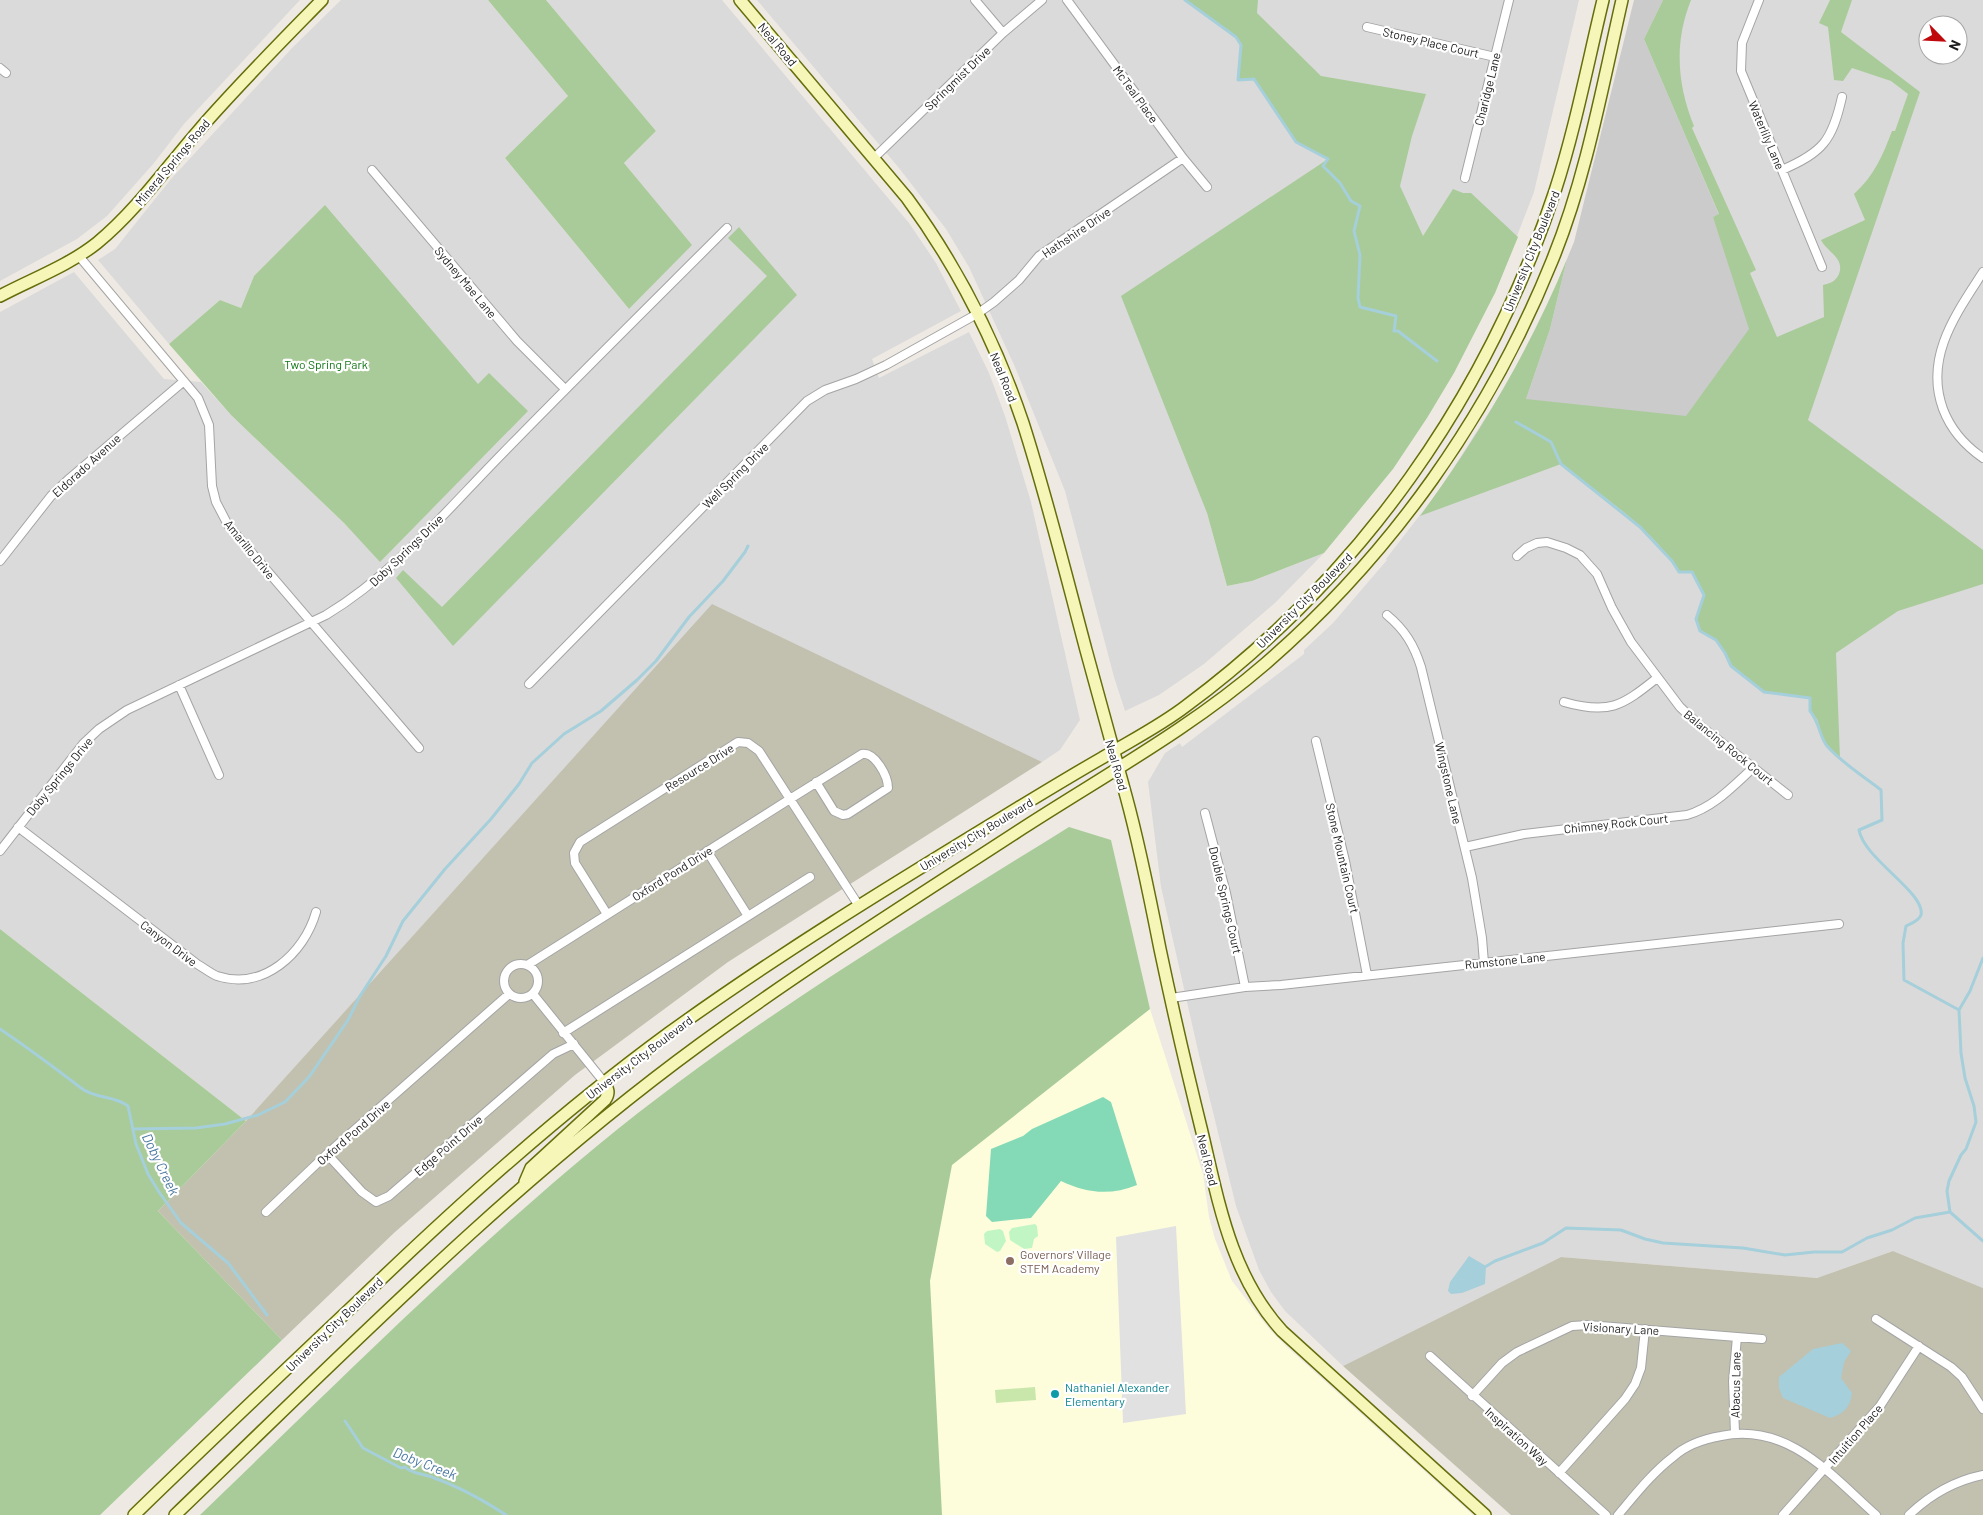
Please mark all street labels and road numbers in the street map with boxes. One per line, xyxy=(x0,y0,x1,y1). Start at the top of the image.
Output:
street label: Neal Road xyxy=(756,19,800,69)
street label: Stoney Place Court xyxy=(1381,24,1481,60)
street label: Springmist Drive xyxy=(921,43,993,113)
street label: Charidge Lane xyxy=(1471,51,1503,127)
street label: McTeal Place xyxy=(1111,63,1161,125)
street label: Waterlily Lane xyxy=(1746,99,1788,171)
street label: Mineral Springs Road xyxy=(132,116,212,208)
street label: University City Boulevard xyxy=(1500,188,1562,314)
street label: Hathshire Drive xyxy=(1039,204,1113,260)
street label: Sydney Mae Lane xyxy=(432,244,500,320)
street label: Neal Road xyxy=(988,350,1020,404)
street label: Eldorado Avenue xyxy=(49,431,123,499)
street label: Well Spring Drive xyxy=(699,439,771,511)
street label: Doby Springs Drive xyxy=(366,511,446,589)
street label: Amarillo Drive xyxy=(222,517,278,581)
street label: University City Boulevard xyxy=(1253,549,1355,651)
street label: Balancing Rock Court xyxy=(1681,707,1777,787)
street label: Doby Springs Drive xyxy=(23,734,95,818)
street label: Neal Road xyxy=(1103,738,1131,792)
street label: Resource Drive xyxy=(662,740,736,794)
street label: Wingstone Lane xyxy=(1433,741,1465,825)
street label: University City Boulevard xyxy=(917,795,1035,873)
street label: Stone Mountain Court xyxy=(1324,802,1362,914)
street label: Chimney Rock Court xyxy=(1563,811,1669,835)
street label: Oxford Pond Drive xyxy=(629,843,715,903)
street label: Double Springs Court xyxy=(1207,845,1245,955)
street label: Canyon Drive xyxy=(138,917,200,969)
street label: Rumstone Lane xyxy=(1464,949,1546,971)
street label: University City Boulevard xyxy=(583,1012,695,1102)
street label: Oxford Pond Drive xyxy=(314,1096,392,1168)
street label: Edge Point Drive xyxy=(411,1112,485,1178)
street label: Neal Road xyxy=(1195,1133,1221,1187)
street label: University City Boulevard xyxy=(283,1274,385,1374)
street label: Visionary Lane xyxy=(1582,1319,1660,1337)
street label: Abacus Lane xyxy=(1727,1352,1743,1418)
street label: Intuition Place xyxy=(1825,1401,1885,1467)
street label: Inspiration Way xyxy=(1483,1404,1552,1468)

